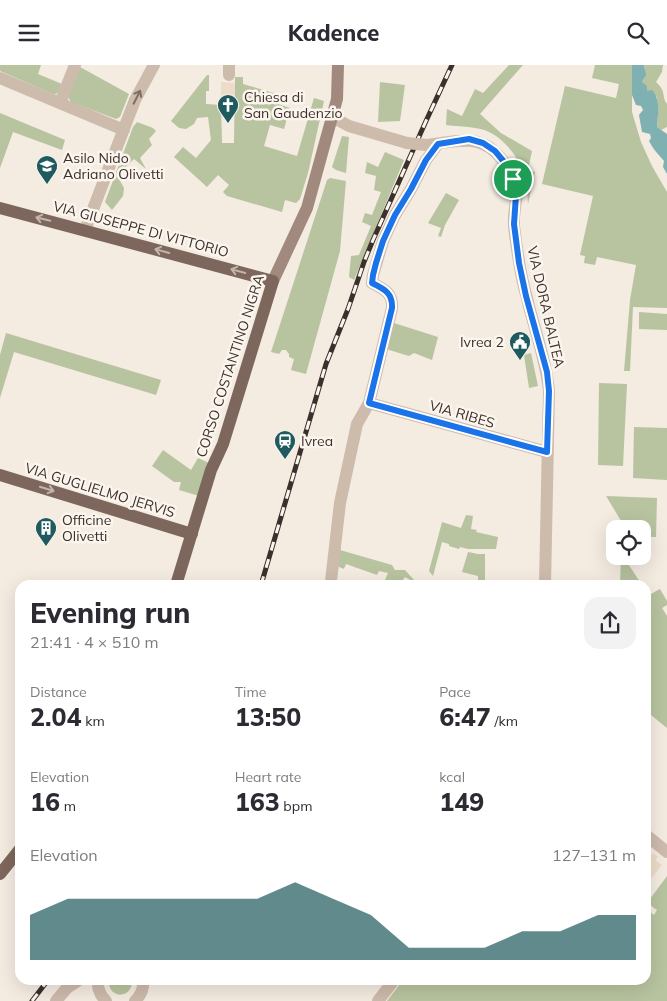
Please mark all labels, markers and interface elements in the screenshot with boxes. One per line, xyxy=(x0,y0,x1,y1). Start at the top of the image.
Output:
icon: menu xyxy=(15,19,43,47)
text: Kadence xyxy=(288,19,379,47)
icon: search xyxy=(624,19,652,47)
place label: Chiesa di San Gaudenzio xyxy=(244,88,343,122)
one-way arrow xyxy=(133,90,142,105)
church icon: Chiesa di San Gaudenzio xyxy=(216,93,240,124)
place label: Asilo Nido Adriano Olivetti xyxy=(63,149,164,183)
school or university icon: Asilo Nido Adriano Olivetti xyxy=(35,154,59,185)
pin xyxy=(492,158,534,200)
icon: arrive xyxy=(499,165,527,193)
street label: VIA GIUSEPPE DI VITTORIO xyxy=(51,197,231,261)
one-way arrow xyxy=(35,214,51,223)
street label: VIA DORA BALTEA xyxy=(523,244,569,370)
one-way arrow xyxy=(155,245,171,255)
one-way arrow xyxy=(231,266,247,276)
street label: CORSO COSTANTINO NIGRA xyxy=(192,272,268,460)
public building icon: Ivrea 2 xyxy=(508,330,532,361)
place label: Ivrea 2 xyxy=(460,333,504,351)
street label: VIA RIBES xyxy=(427,396,497,432)
station icon: Ivrea xyxy=(273,429,297,460)
place label: Ivrea xyxy=(301,432,333,450)
street label: VIA GUGLIELMO JERVIS xyxy=(23,459,178,522)
one-way arrow xyxy=(38,485,54,494)
place label: Officine Olivetti xyxy=(62,511,111,545)
building icon: Officine Olivetti xyxy=(34,516,58,547)
map controls xyxy=(606,520,651,565)
button: locate xyxy=(606,520,651,565)
text: Evening run xyxy=(30,595,190,630)
button: share xyxy=(584,597,636,649)
text: 21:41 · 4 × 510 m xyxy=(30,632,159,652)
text: Distance xyxy=(30,683,87,701)
text: Time xyxy=(235,683,266,701)
text: Pace xyxy=(439,683,471,701)
text: 2.04 xyxy=(30,701,82,732)
text: 13:50 xyxy=(235,701,301,732)
text: 6:47 xyxy=(439,701,491,732)
text: km xyxy=(82,712,105,730)
text: /km xyxy=(491,712,518,730)
text: Elevation xyxy=(30,768,89,786)
text: Heart rate xyxy=(235,768,301,786)
text: kcal xyxy=(439,768,465,786)
text: 16 xyxy=(30,786,60,817)
text: 163 xyxy=(235,786,280,817)
text: 149 xyxy=(439,786,484,817)
text: m xyxy=(60,797,76,815)
text: bpm xyxy=(280,797,312,815)
text: Elevation xyxy=(30,845,98,865)
text: 127–131 m xyxy=(552,845,636,865)

